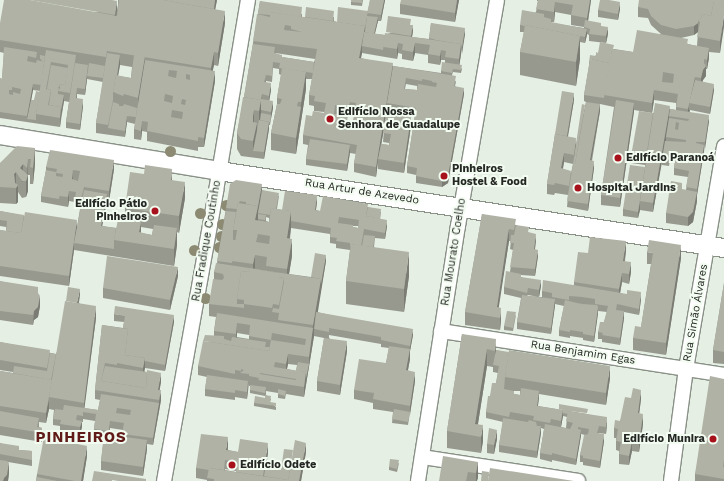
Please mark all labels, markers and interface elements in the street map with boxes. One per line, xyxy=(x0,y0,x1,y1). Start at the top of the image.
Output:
place label: Edifício Nossa Senhora de Guadalupe xyxy=(338,106,460,132)
marker: Edifício Nossa Senhora de Guadalupe xyxy=(325,114,335,124)
place label: Edifício Paranoá xyxy=(626,151,714,165)
marker: Edifício Paranoá xyxy=(613,153,623,163)
place label: Pinheiros Hostel & Food xyxy=(452,163,527,189)
marker: Pinheiros Hostel & Food xyxy=(439,171,449,181)
street label: Rua Artur de Azevedo xyxy=(303,176,421,208)
street label: Rua Fradique Coutinho xyxy=(190,179,224,303)
place label: Hospital Jardins xyxy=(587,181,676,195)
marker: Hospital Jardins xyxy=(572,182,584,194)
street label: Rua Mourato Coelho xyxy=(439,197,469,307)
place label: Edifício Pátio Pinheiros xyxy=(75,198,147,224)
marker: Edifício Pátio Pinheiros xyxy=(150,206,160,216)
street label: Rua Simão Álvares xyxy=(681,263,711,363)
street label: Rua Benjamim Egas xyxy=(530,338,636,368)
district label: PINHEIROS xyxy=(35,429,127,447)
place label: Edifício Munira xyxy=(623,432,705,446)
marker: Edifício Munira xyxy=(708,434,718,444)
place label: Edifício Odete xyxy=(240,458,316,472)
marker: Edifício Odete xyxy=(227,460,237,470)

